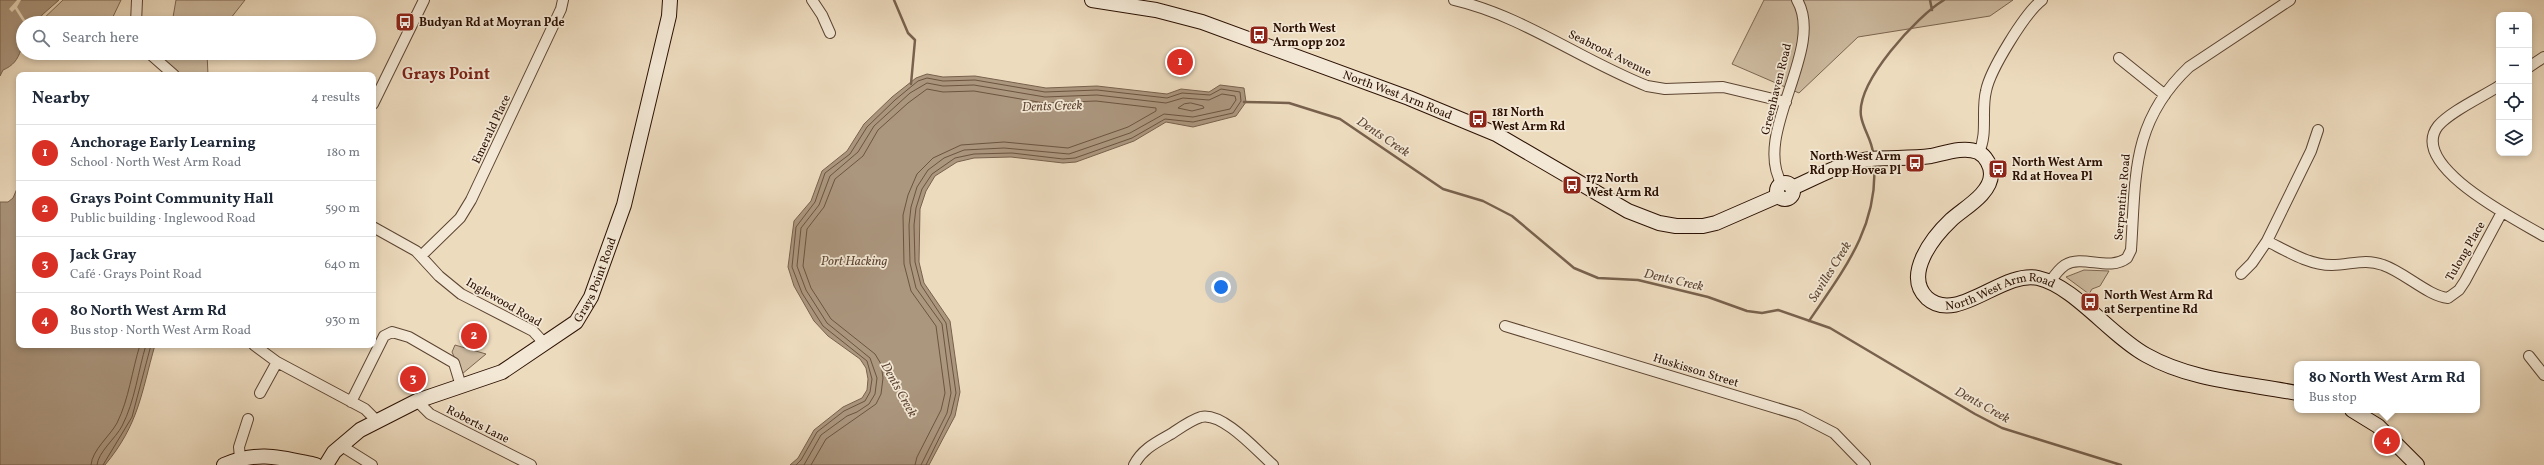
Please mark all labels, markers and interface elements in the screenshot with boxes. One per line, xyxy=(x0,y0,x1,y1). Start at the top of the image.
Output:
bus stop icon: Budyan Rd at Moyran Pde xyxy=(394,11,416,33)
map controls xyxy=(2496,12,2532,156)
button: + xyxy=(2496,12,2532,48)
place label: Budyan Rd at Moyran Pde xyxy=(419,15,565,31)
search box xyxy=(16,16,376,60)
place label: North West Arm opp 202 xyxy=(1273,21,1345,51)
bus stop icon: North West Arm opp 202 xyxy=(1248,24,1270,46)
icon: search xyxy=(30,27,52,49)
street label: Seabrook Avenue xyxy=(1565,27,1654,81)
text: Search here xyxy=(62,28,139,49)
street label: Greenhaven Road xyxy=(1758,42,1796,137)
pin: 1 xyxy=(1167,47,1193,77)
button: − xyxy=(2496,48,2532,84)
district label: Grays Point xyxy=(402,64,490,86)
street label: North West Arm Road xyxy=(1340,67,1455,124)
button: locate xyxy=(2496,84,2532,120)
text: Nearby xyxy=(32,87,90,110)
text: 4 results xyxy=(311,89,360,107)
street label: Emerald Place xyxy=(469,92,515,167)
water label: Dents Creek xyxy=(1021,97,1083,117)
place label: 181 North West Arm Rd xyxy=(1492,105,1566,135)
bus stop icon: 181 North West Arm Rd xyxy=(1467,108,1489,130)
water label: Dents Creek xyxy=(1353,113,1413,162)
button: layers xyxy=(2496,120,2532,156)
text: Anchorage Early Learning xyxy=(70,133,256,154)
text: 1 xyxy=(42,144,48,162)
text: 180 m xyxy=(326,144,360,162)
place label: North West Arm Rd opp Hovea Pl xyxy=(1810,149,1901,179)
bus stop icon: North West Arm Rd opp Hovea Pl xyxy=(1904,152,1926,174)
street label: Serpentine Road xyxy=(2111,153,2135,241)
text: School · North West Arm Road xyxy=(70,154,241,172)
place label: North West Arm Rd at Hovea Pl xyxy=(2012,155,2103,185)
bus stop icon: North West Arm Rd at Hovea Pl xyxy=(1987,158,2009,180)
place label: 172 North West Arm Rd xyxy=(1586,171,1660,201)
bus stop icon: 172 North West Arm Rd xyxy=(1561,174,1583,196)
text: Grays Point Community Hall xyxy=(70,189,274,210)
text: 2 xyxy=(42,200,48,218)
text: 590 m xyxy=(325,200,360,218)
text: Public building · Inglewood Road xyxy=(70,210,256,228)
street label: Tulong Place xyxy=(2442,218,2490,284)
street label: Grays Point Road xyxy=(571,235,621,326)
water label: Savilles Creek xyxy=(1805,238,1856,306)
text: Jack Gray xyxy=(70,245,137,266)
water label: Port Hacking xyxy=(821,253,888,271)
text: 3 xyxy=(42,256,48,274)
text: 640 m xyxy=(324,256,360,274)
water label: Dents Creek xyxy=(1642,265,1705,297)
text: Café · Grays Point Road xyxy=(70,266,202,284)
street label: North West Arm Road xyxy=(1945,270,2058,315)
street label: Inglewood Road xyxy=(463,275,544,331)
your location xyxy=(1211,277,1231,297)
place label: North West Arm Rd at Serpentine Rd xyxy=(2104,288,2214,318)
bus stop icon: North West Arm Rd at Serpentine Rd xyxy=(2079,291,2101,313)
text: 80 North West Arm Rd xyxy=(70,301,226,322)
text: 4 xyxy=(41,312,49,330)
text: 930 m xyxy=(325,312,360,330)
pin: 2 xyxy=(461,321,487,351)
text: Bus stop · North West Arm Road xyxy=(70,322,251,340)
street label: Huskisson Street xyxy=(1651,350,1740,392)
water label: Dents Creek xyxy=(876,359,921,421)
popup xyxy=(2294,361,2480,413)
pin: 3 xyxy=(400,364,426,394)
text: 80 North West Arm Rd xyxy=(2309,368,2465,389)
water label: Dents Creek xyxy=(1951,383,2013,428)
text: Bus stop xyxy=(2309,389,2357,407)
street label: Roberts Lane xyxy=(443,402,512,448)
pin: 4 xyxy=(2374,426,2400,456)

